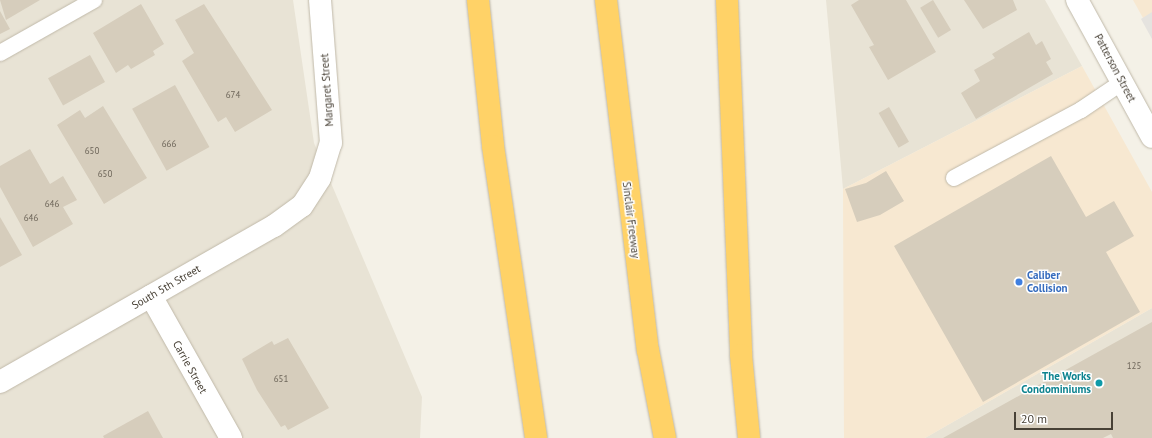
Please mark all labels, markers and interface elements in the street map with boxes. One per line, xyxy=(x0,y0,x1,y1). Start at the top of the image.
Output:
street label: Patterson Street xyxy=(1091,32,1139,104)
street label: Margaret Street xyxy=(318,53,336,127)
house number: 674 xyxy=(226,90,240,100)
house number: 666 xyxy=(162,139,176,149)
house number: 650 xyxy=(85,146,99,156)
house number: 650 xyxy=(98,169,112,179)
street label: Sinclair Freeway xyxy=(620,181,642,259)
house number: 646 xyxy=(45,199,59,209)
house number: 646 xyxy=(24,213,38,223)
street label: South 5th Street xyxy=(129,262,203,312)
place label: Caliber Collision xyxy=(1027,269,1068,295)
marker: Caliber Collision xyxy=(1014,277,1024,287)
street label: Carrie Street xyxy=(170,338,210,396)
house number: 125 xyxy=(1127,361,1141,371)
place label: The Works Condominiums xyxy=(1021,370,1091,396)
house number: 651 xyxy=(274,374,288,384)
marker: The Works Condominiums xyxy=(1094,378,1104,388)
scale bar xyxy=(1016,404,1115,430)
text: 20 m xyxy=(1021,411,1047,426)

